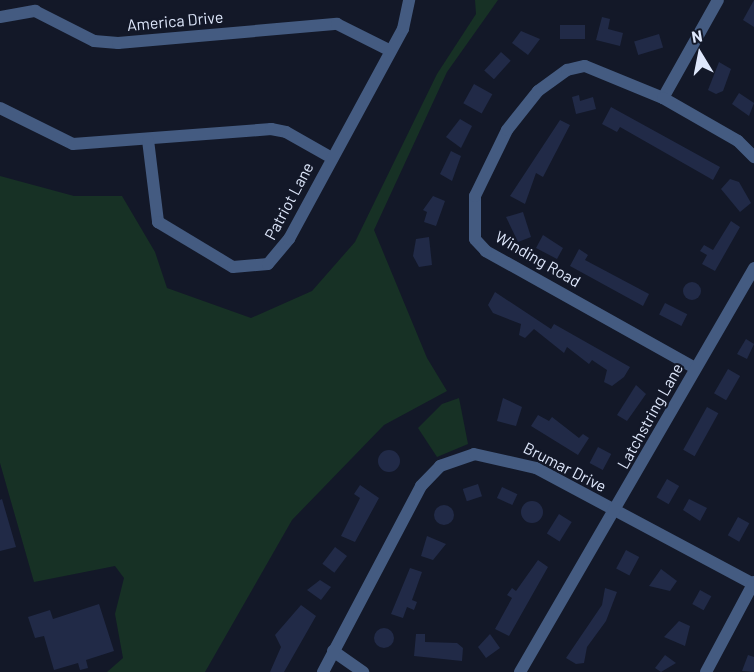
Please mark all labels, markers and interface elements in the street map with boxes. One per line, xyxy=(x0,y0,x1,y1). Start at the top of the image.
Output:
street label: America Drive xyxy=(126,7,224,35)
north arrow xyxy=(670,24,730,84)
text: N xyxy=(690,26,704,46)
street label: Patriot Lane xyxy=(261,159,317,243)
street label: Winding Road xyxy=(492,227,584,291)
street label: Latchstring Lane xyxy=(613,360,687,472)
street label: Brumar Drive xyxy=(520,438,610,496)

